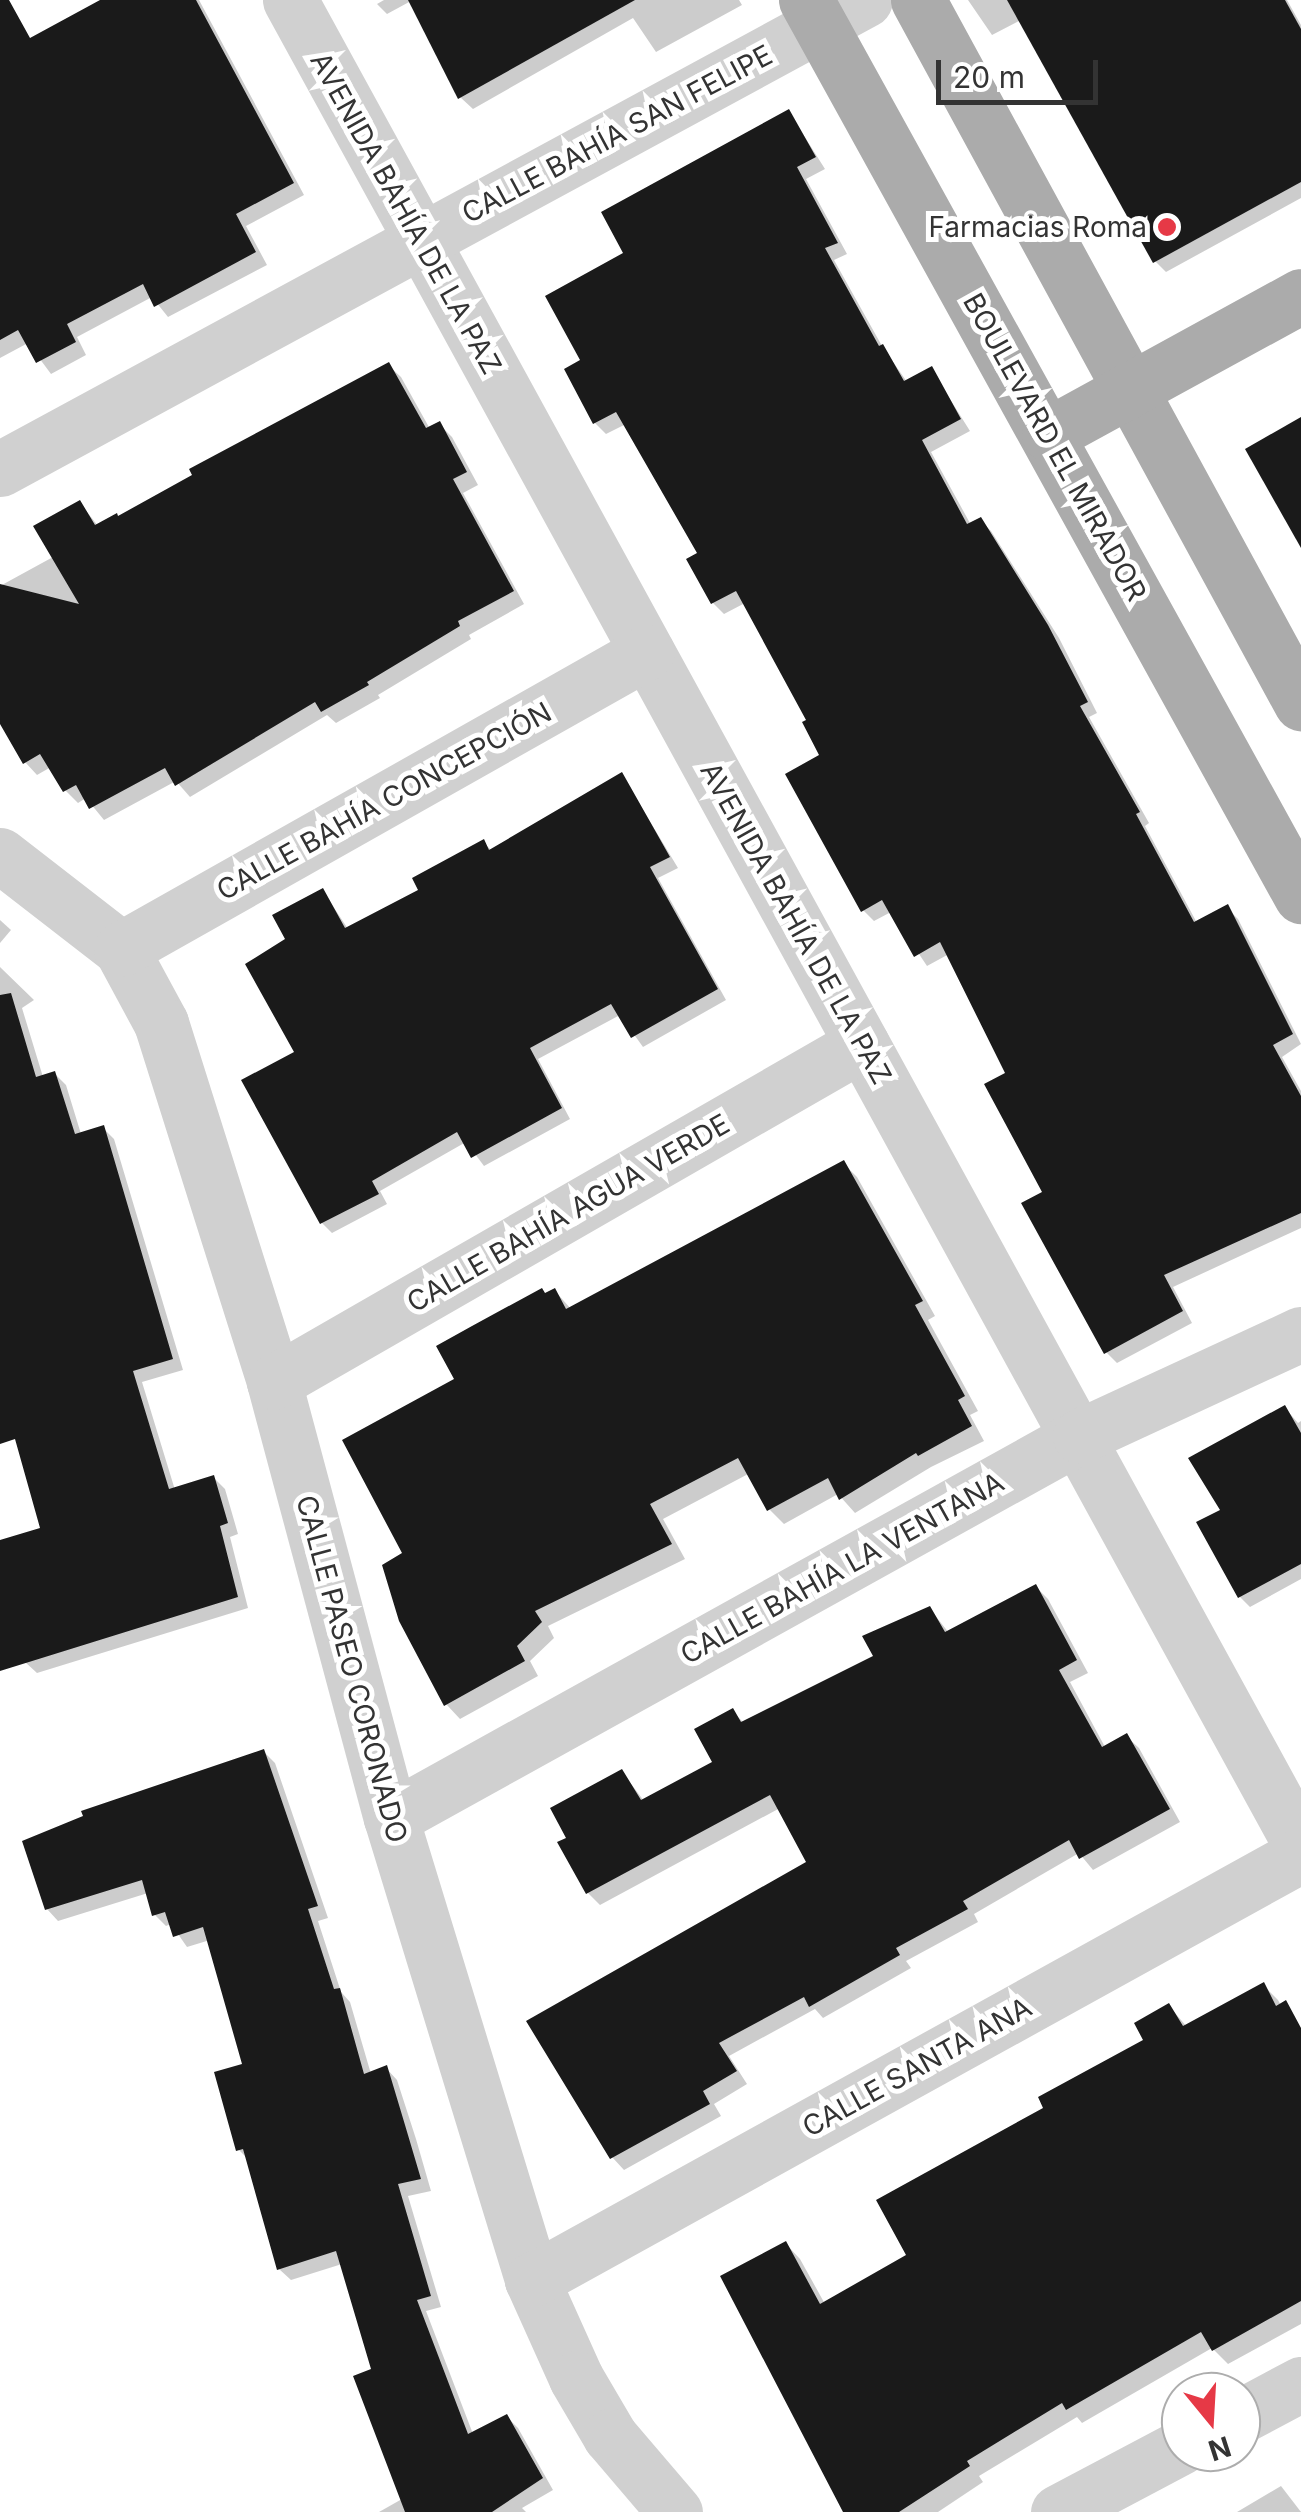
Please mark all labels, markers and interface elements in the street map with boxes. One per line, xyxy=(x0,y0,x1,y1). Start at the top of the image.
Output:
street label: CALLE BAHÍA SAN FELIPE xyxy=(456,38,778,230)
scale bar xyxy=(941,40,1104,102)
street label: AVENIDA BAHÍA DE LA PAZ xyxy=(303,46,509,380)
text: 20 m xyxy=(953,59,1025,95)
place label: Farmacias Roma xyxy=(928,210,1147,244)
marker: Farmacias Roma xyxy=(1156,216,1178,238)
street label: BOULEVARD EL MIRADOR xyxy=(956,287,1154,607)
street label: CALLE BAHÍA CONCEPCIÓN xyxy=(211,695,557,907)
street label: AVENIDA BAHÍA DE LA PAZ xyxy=(693,756,899,1090)
street label: CALLE BAHÍA AGUA VERDE xyxy=(401,1107,735,1319)
street label: CALLE BAHÍA LA VENTANA xyxy=(674,1465,1010,1671)
street label: CALLE PASEO CORONADO xyxy=(289,1492,415,1846)
street label: CALLE SANTA ANA xyxy=(797,1990,1037,2144)
north arrow xyxy=(1161,2372,1261,2472)
text: N xyxy=(1204,2429,1235,2468)

